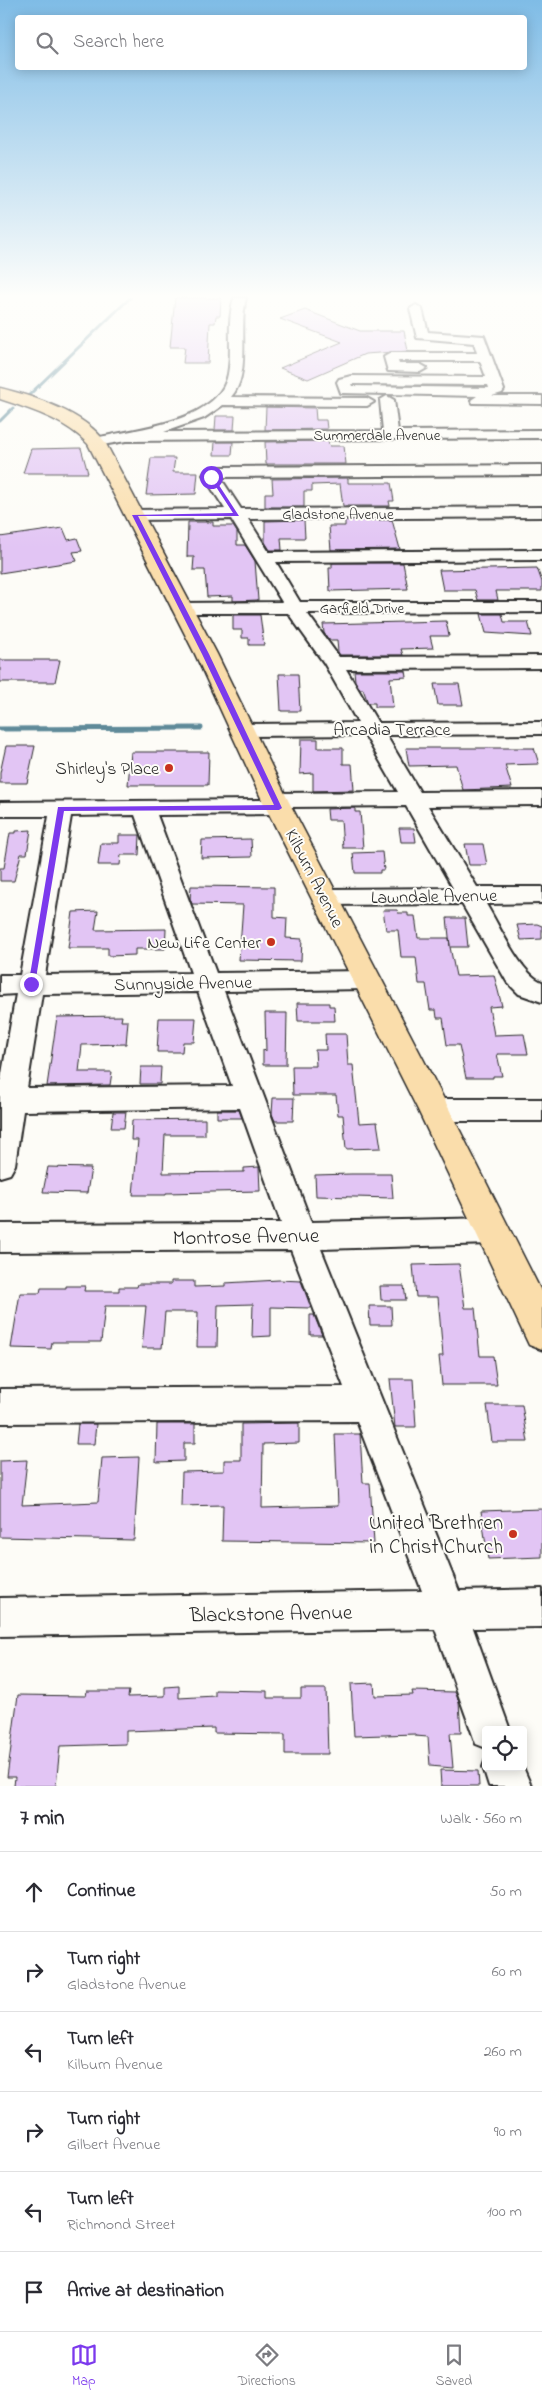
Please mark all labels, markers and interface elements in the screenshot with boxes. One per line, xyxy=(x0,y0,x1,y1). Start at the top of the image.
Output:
search box xyxy=(15,15,527,70)
icon: search xyxy=(33,29,61,57)
text: Search here xyxy=(73,29,164,56)
street label: Summerdale Avenue xyxy=(313,425,441,447)
route start xyxy=(200,466,223,489)
street label: Gladstone Avenue xyxy=(282,504,394,526)
street label: Garfield Drive xyxy=(320,598,405,620)
street label: Arcadia Terrace xyxy=(333,718,452,744)
place label: Shirley's Place xyxy=(55,757,160,783)
marker: Shirley's Place xyxy=(163,762,175,774)
street label: Kilburn Avenue xyxy=(277,825,350,934)
street label: Lawndale Avenue xyxy=(371,884,498,912)
place label: New Life Center xyxy=(147,931,261,957)
marker: New Life Center xyxy=(265,936,277,948)
street label: Sunnyside Avenue xyxy=(114,971,253,999)
route end xyxy=(20,973,43,996)
street label: Montrose Avenue xyxy=(172,1222,320,1254)
place label: United Brethren in Christ Church xyxy=(369,1509,503,1563)
marker: United Brethren in Christ Church xyxy=(507,1528,519,1540)
street label: Blackstone Avenue xyxy=(188,1599,353,1631)
map controls xyxy=(482,1726,527,1771)
button: locate xyxy=(482,1726,527,1771)
text: 7 min xyxy=(20,1804,64,1834)
text: Walk · 560 m xyxy=(440,1807,522,1831)
icon: ahead xyxy=(20,1878,48,1906)
text: Continue xyxy=(67,1878,135,1905)
text: 50 m xyxy=(490,1880,522,1904)
text: Turn right xyxy=(67,1946,140,1973)
icon: right xyxy=(20,1958,48,1986)
text: 60 m xyxy=(492,1960,522,1984)
text: Gladstone Avenue xyxy=(67,1973,186,1997)
text: Turn left xyxy=(67,2026,134,2053)
icon: left xyxy=(20,2038,48,2066)
text: 260 m xyxy=(484,2040,522,2064)
text: Kilburn Avenue xyxy=(67,2053,163,2077)
text: Turn right xyxy=(67,2106,140,2133)
icon: right xyxy=(20,2118,48,2146)
text: 90 m xyxy=(494,2120,522,2144)
text: Gilbert Avenue xyxy=(67,2133,160,2157)
text: Turn left xyxy=(67,2186,134,2213)
icon: left xyxy=(20,2198,48,2226)
text: 100 m xyxy=(487,2200,522,2224)
text: Richmond Street xyxy=(67,2213,175,2237)
icon: arrive xyxy=(20,2278,48,2306)
text: Arrive at destination xyxy=(67,2278,224,2305)
tab: Map xyxy=(70,2341,98,2392)
tab: Directions xyxy=(238,2341,296,2392)
tab: Saved xyxy=(436,2341,472,2392)

